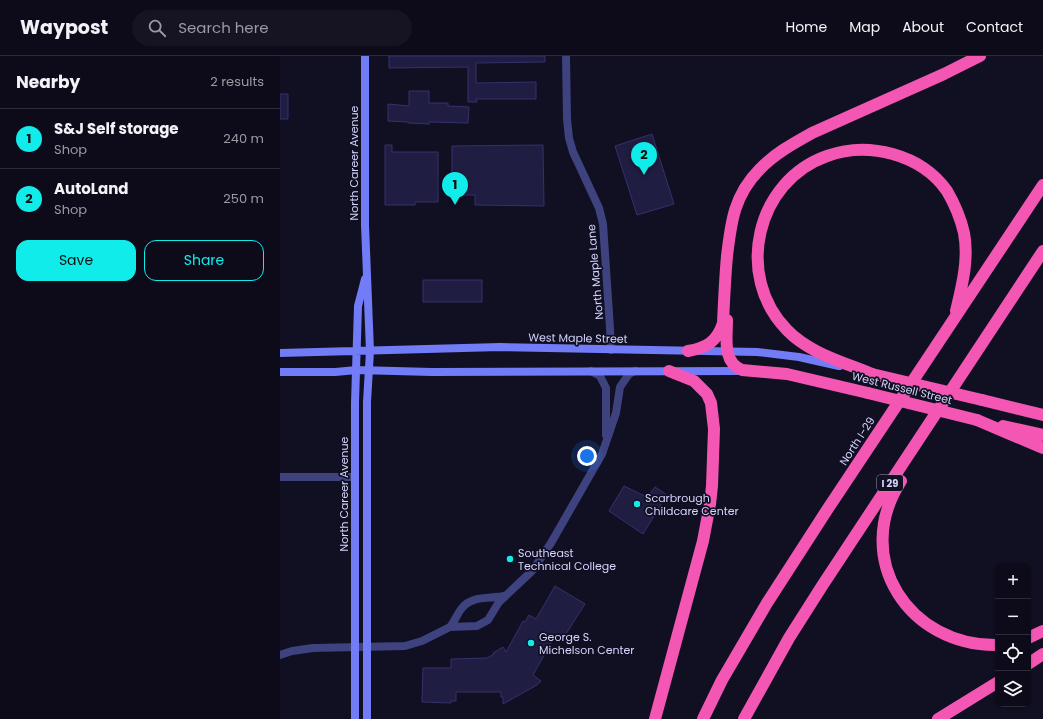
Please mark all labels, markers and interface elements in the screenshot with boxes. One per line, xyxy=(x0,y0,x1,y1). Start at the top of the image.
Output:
search box xyxy=(132,10,412,46)
text: Waypost xyxy=(20,14,108,41)
icon: search xyxy=(146,17,168,39)
text: Search here xyxy=(178,17,269,38)
text: Home xyxy=(785,17,827,37)
text: Map xyxy=(849,17,880,37)
text: About xyxy=(902,17,944,37)
text: Contact xyxy=(966,17,1023,37)
text: Nearby xyxy=(16,70,80,94)
text: 2 results xyxy=(210,72,264,91)
street label: North Career Avenue xyxy=(346,105,362,220)
text: S&J Self storage xyxy=(54,118,179,139)
text: 1 xyxy=(27,129,31,148)
text: 240 m xyxy=(223,129,264,148)
text: Shop xyxy=(54,140,87,159)
pin: 2 xyxy=(631,142,657,175)
pin: 1 xyxy=(442,172,468,205)
text: AutoLand xyxy=(54,178,128,199)
text: 2 xyxy=(25,189,33,208)
text: 250 m xyxy=(223,189,264,208)
text: Shop xyxy=(54,200,87,219)
street label: North Maple Lane xyxy=(583,223,607,320)
button: Save xyxy=(16,240,136,281)
button: Share xyxy=(144,240,264,281)
street label: West Maple Street xyxy=(528,329,628,347)
street label: West Russell Street xyxy=(850,368,954,408)
street label: North I-29 xyxy=(835,414,879,468)
street label: North Career Avenue xyxy=(336,436,352,551)
your location xyxy=(577,446,597,466)
road number: I 29 xyxy=(877,475,903,491)
place label: Scarbrough Childcare Center xyxy=(645,490,739,519)
marker: Scarbrough Childcare Center xyxy=(632,499,642,509)
place label: Southeast Technical College xyxy=(518,545,616,574)
marker: Southeast Technical College xyxy=(505,554,515,564)
map controls xyxy=(995,563,1031,707)
button: + xyxy=(995,563,1031,599)
button: − xyxy=(995,599,1031,635)
place label: George S. Michelson Center xyxy=(539,629,634,658)
button: locate xyxy=(995,635,1031,671)
marker: George S. Michelson Center xyxy=(526,638,536,648)
button: layers xyxy=(995,671,1031,707)

